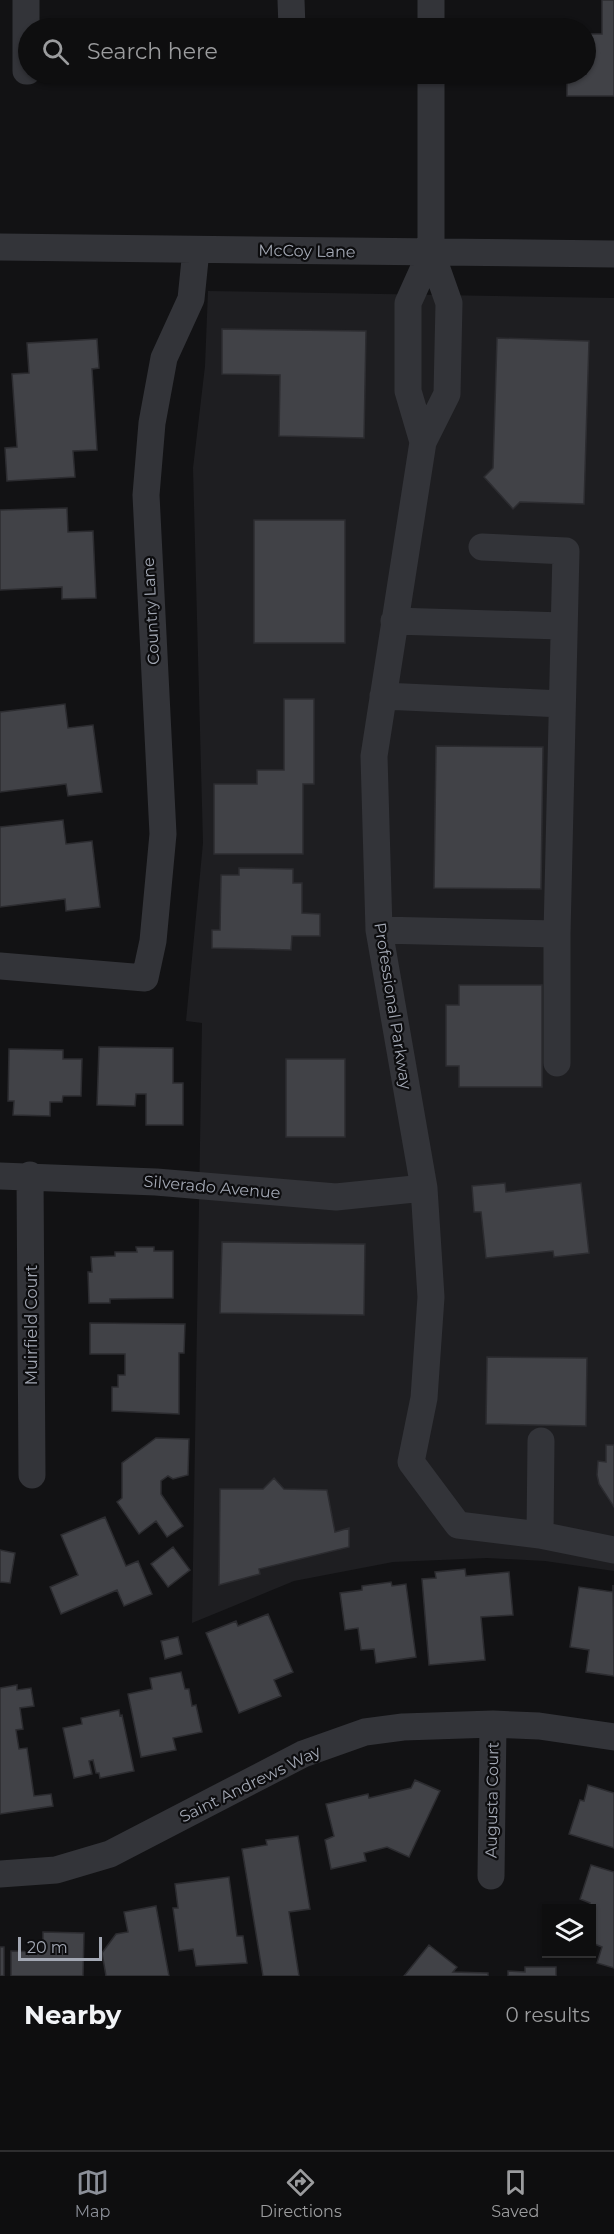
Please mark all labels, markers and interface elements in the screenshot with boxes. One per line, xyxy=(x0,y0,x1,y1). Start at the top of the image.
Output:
search box xyxy=(18,18,596,84)
icon: search xyxy=(39,35,72,68)
text: Search here xyxy=(87,38,218,65)
street label: McCoy Lane xyxy=(258,241,356,261)
street label: Country Lane xyxy=(139,557,163,665)
street label: Professional Parkway xyxy=(370,921,416,1091)
street label: Silverado Avenue xyxy=(143,1172,281,1202)
street label: Muirfield Court xyxy=(22,1264,41,1385)
street label: Saint Andrews Way xyxy=(176,1741,324,1826)
street label: Augusta Court xyxy=(481,1741,503,1858)
map controls xyxy=(542,1904,596,1958)
button: layers xyxy=(542,1904,596,1958)
scale bar xyxy=(18,1934,102,1962)
text: 20 m xyxy=(27,1938,68,1957)
text: Nearby xyxy=(24,1999,121,2031)
text: 0 results xyxy=(505,2003,590,2027)
tab: Map xyxy=(75,2166,110,2221)
tab: Directions xyxy=(260,2166,342,2221)
tab: Saved xyxy=(491,2166,539,2221)

